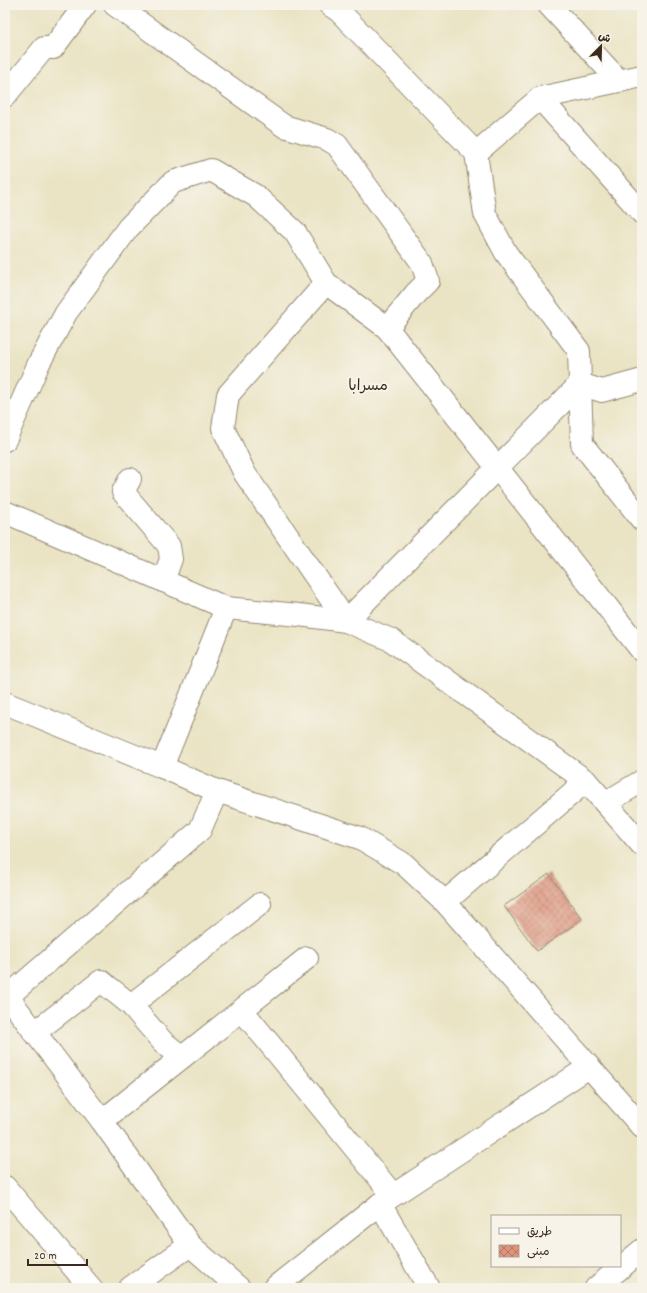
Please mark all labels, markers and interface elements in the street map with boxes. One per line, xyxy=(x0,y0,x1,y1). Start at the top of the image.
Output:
north arrow xyxy=(581,26,621,66)
text: ش xyxy=(595,29,613,48)
district label: مسرابا xyxy=(348,376,388,398)
legend xyxy=(491,1215,621,1267)
text: طريق xyxy=(527,1224,552,1241)
scale bar xyxy=(28,1241,87,1267)
text: مبنى xyxy=(527,1244,550,1261)
text: 20 m xyxy=(34,1248,57,1265)

